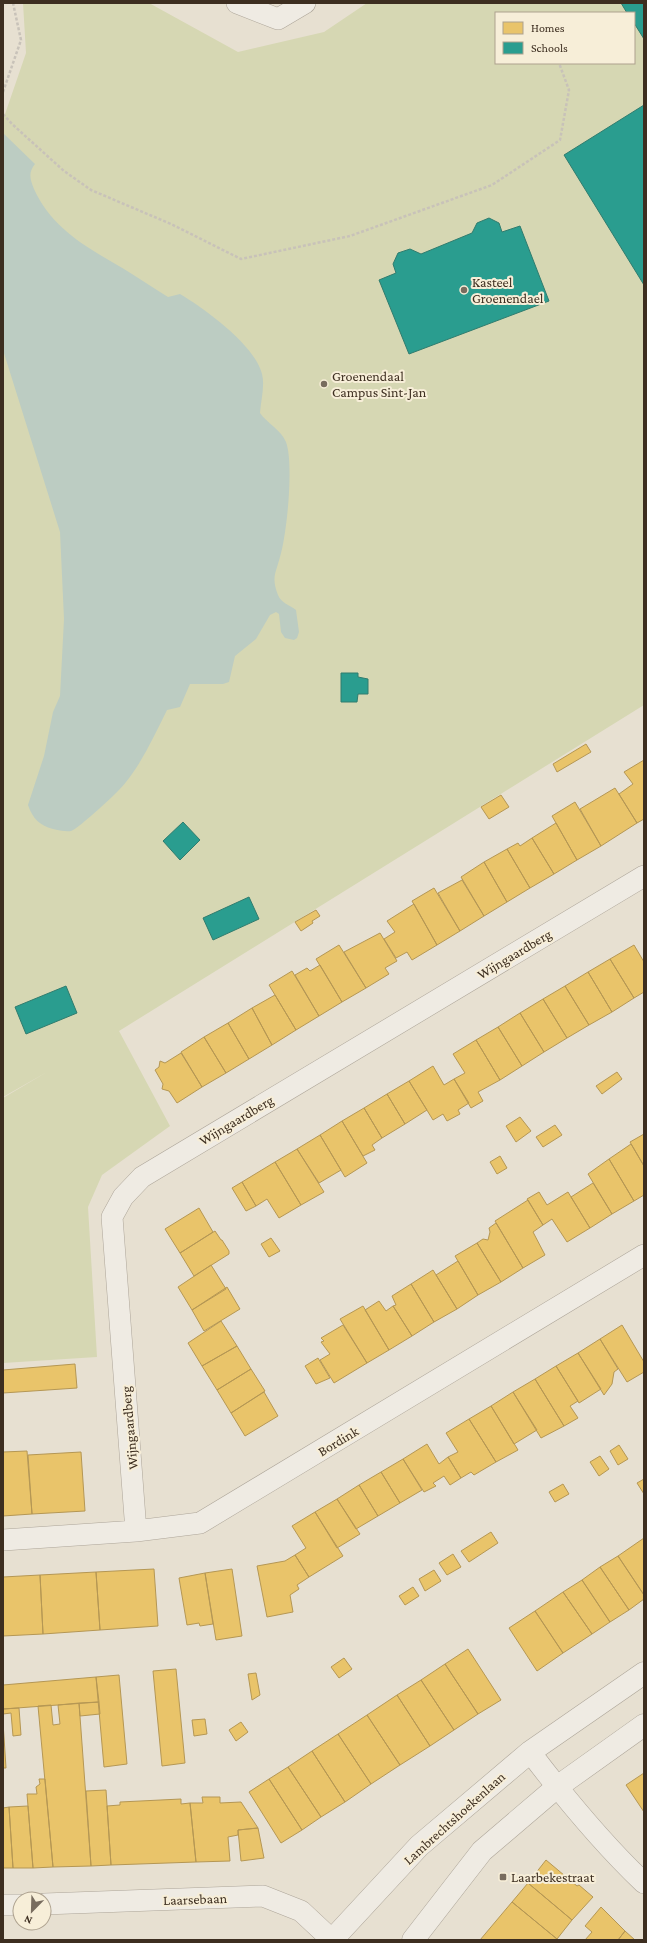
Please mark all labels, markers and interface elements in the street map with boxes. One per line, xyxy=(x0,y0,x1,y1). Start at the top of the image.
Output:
legend xyxy=(495,12,635,64)
text: Homes xyxy=(531,21,565,35)
text: Schools xyxy=(531,41,568,55)
place label: Kasteel Groenendael xyxy=(472,274,544,306)
marker: Kasteel Groenendael xyxy=(459,285,469,295)
place label: Groenendaal Campus Sint-Jan xyxy=(332,368,427,400)
marker: Groenendaal Campus Sint-Jan xyxy=(319,379,329,389)
street label: Wijngaardberg xyxy=(474,925,555,983)
street label: Wijngaardberg xyxy=(196,1091,277,1149)
street label: Wijngaardberg xyxy=(117,1385,142,1470)
street label: Bordink xyxy=(315,1423,361,1459)
street label: Lambrechtshoekenlaan xyxy=(400,1768,508,1868)
place label: Laarbekestraat xyxy=(511,1869,595,1885)
marker: Laarbekestraat xyxy=(498,1872,508,1882)
street label: Laarsebaan xyxy=(163,1890,228,1908)
north arrow xyxy=(12,1891,52,1931)
text: N xyxy=(22,1913,34,1927)

